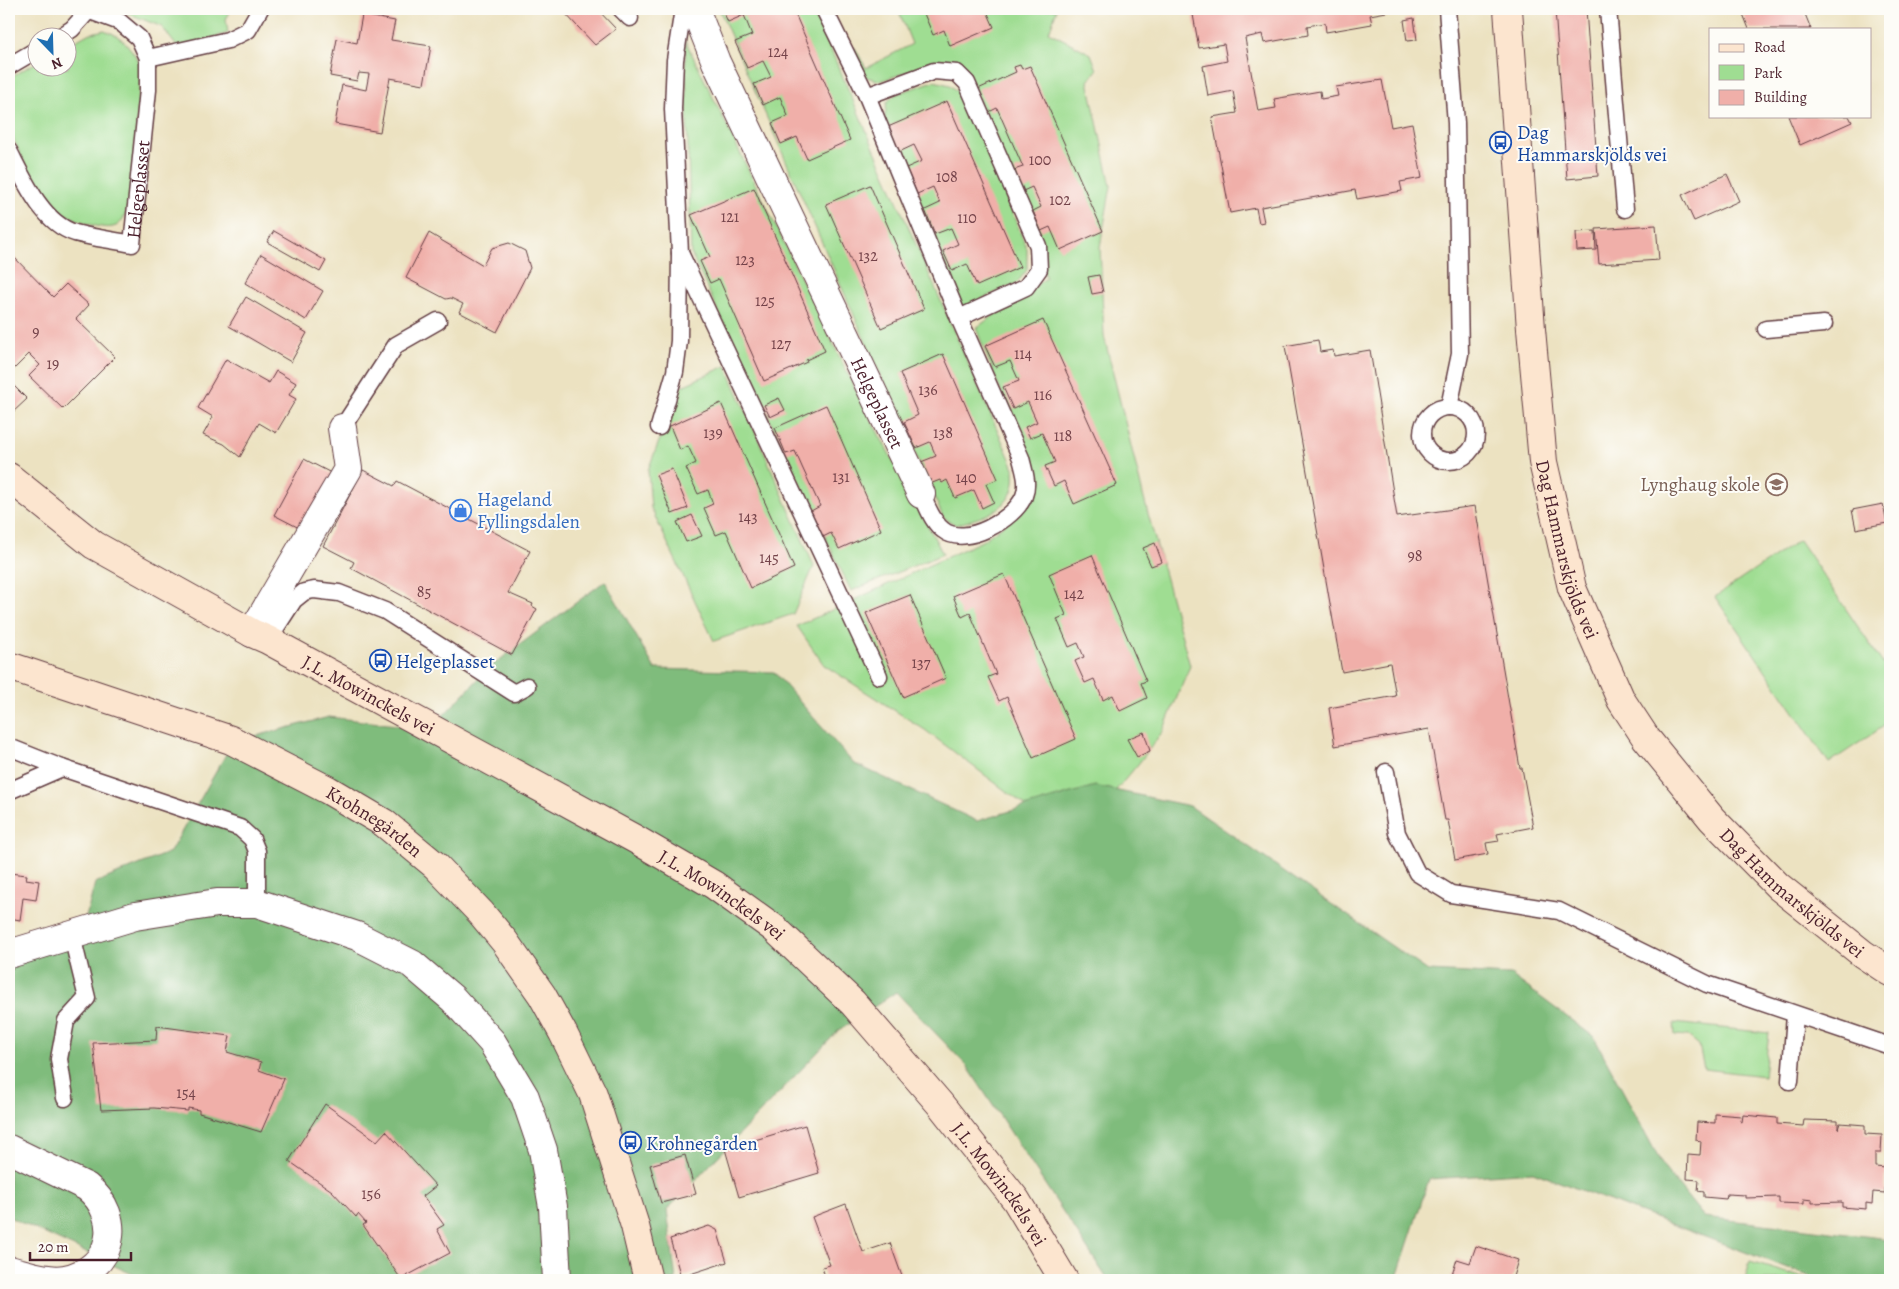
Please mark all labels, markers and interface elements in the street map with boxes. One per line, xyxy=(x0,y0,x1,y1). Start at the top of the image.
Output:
north arrow xyxy=(28,28,78,78)
legend xyxy=(1709,28,1872,118)
text: Road xyxy=(1754,37,1786,57)
house number: 124 xyxy=(768,41,788,63)
text: N xyxy=(48,53,65,74)
text: Park xyxy=(1754,63,1783,83)
text: Building xyxy=(1754,87,1807,107)
place label: Dag Hammarskjölds vei xyxy=(1517,120,1667,168)
bus stop icon: Dag Hammarskjölds vei xyxy=(1489,131,1513,155)
street label: Helgeplasset xyxy=(121,139,157,240)
house number: 100 xyxy=(1029,149,1051,171)
house number: 108 xyxy=(936,166,958,188)
house number: 102 xyxy=(1049,189,1071,211)
house number: 121 xyxy=(721,206,740,228)
house number: 110 xyxy=(957,207,977,229)
house number: 132 xyxy=(858,245,878,267)
house number: 123 xyxy=(735,249,755,271)
house number: 125 xyxy=(755,290,775,312)
house number: 9 xyxy=(32,321,40,343)
house number: 127 xyxy=(771,333,791,355)
house number: 114 xyxy=(1014,343,1032,365)
house number: 19 xyxy=(47,353,59,375)
street label: Helgeplasset xyxy=(844,353,910,453)
house number: 136 xyxy=(918,379,938,401)
house number: 116 xyxy=(1034,384,1052,406)
house number: 139 xyxy=(703,422,723,444)
house number: 138 xyxy=(933,422,953,444)
house number: 118 xyxy=(1054,425,1072,447)
street label: Dag Hammarskjölds vei xyxy=(1529,457,1605,643)
house number: 131 xyxy=(832,466,850,488)
house number: 140 xyxy=(955,467,977,489)
place label: Lynghaug skole xyxy=(1640,472,1760,498)
school or university icon: Lynghaug skole xyxy=(1764,472,1788,496)
place label: Hageland Fyllingsdalen xyxy=(477,487,580,535)
shop icon: Hageland Fyllingsdalen xyxy=(449,498,473,522)
house number: 143 xyxy=(738,506,758,528)
house number: 98 xyxy=(1407,545,1423,567)
house number: 145 xyxy=(759,547,779,569)
house number: 85 xyxy=(417,581,431,603)
house number: 142 xyxy=(1064,583,1085,605)
street label: J.L. Mowinckels vei xyxy=(297,649,440,742)
bus stop icon: Helgeplasset xyxy=(368,649,392,673)
place label: Helgeplasset xyxy=(396,649,495,675)
house number: 137 xyxy=(912,652,931,674)
street label: Krohnegården xyxy=(321,780,428,864)
street label: Dag Hammarskjölds vei xyxy=(1713,822,1870,964)
street label: J.L. Mowinckels vei xyxy=(654,844,791,946)
house number: 154 xyxy=(176,1082,196,1104)
street label: J.L. Mowinckels vei xyxy=(945,1117,1053,1251)
bus stop icon: Krohnegården xyxy=(618,1131,642,1155)
place label: Krohnegården xyxy=(646,1131,758,1157)
house number: 156 xyxy=(361,1183,381,1205)
scale bar xyxy=(30,1229,131,1261)
text: 20 m xyxy=(38,1237,69,1257)

